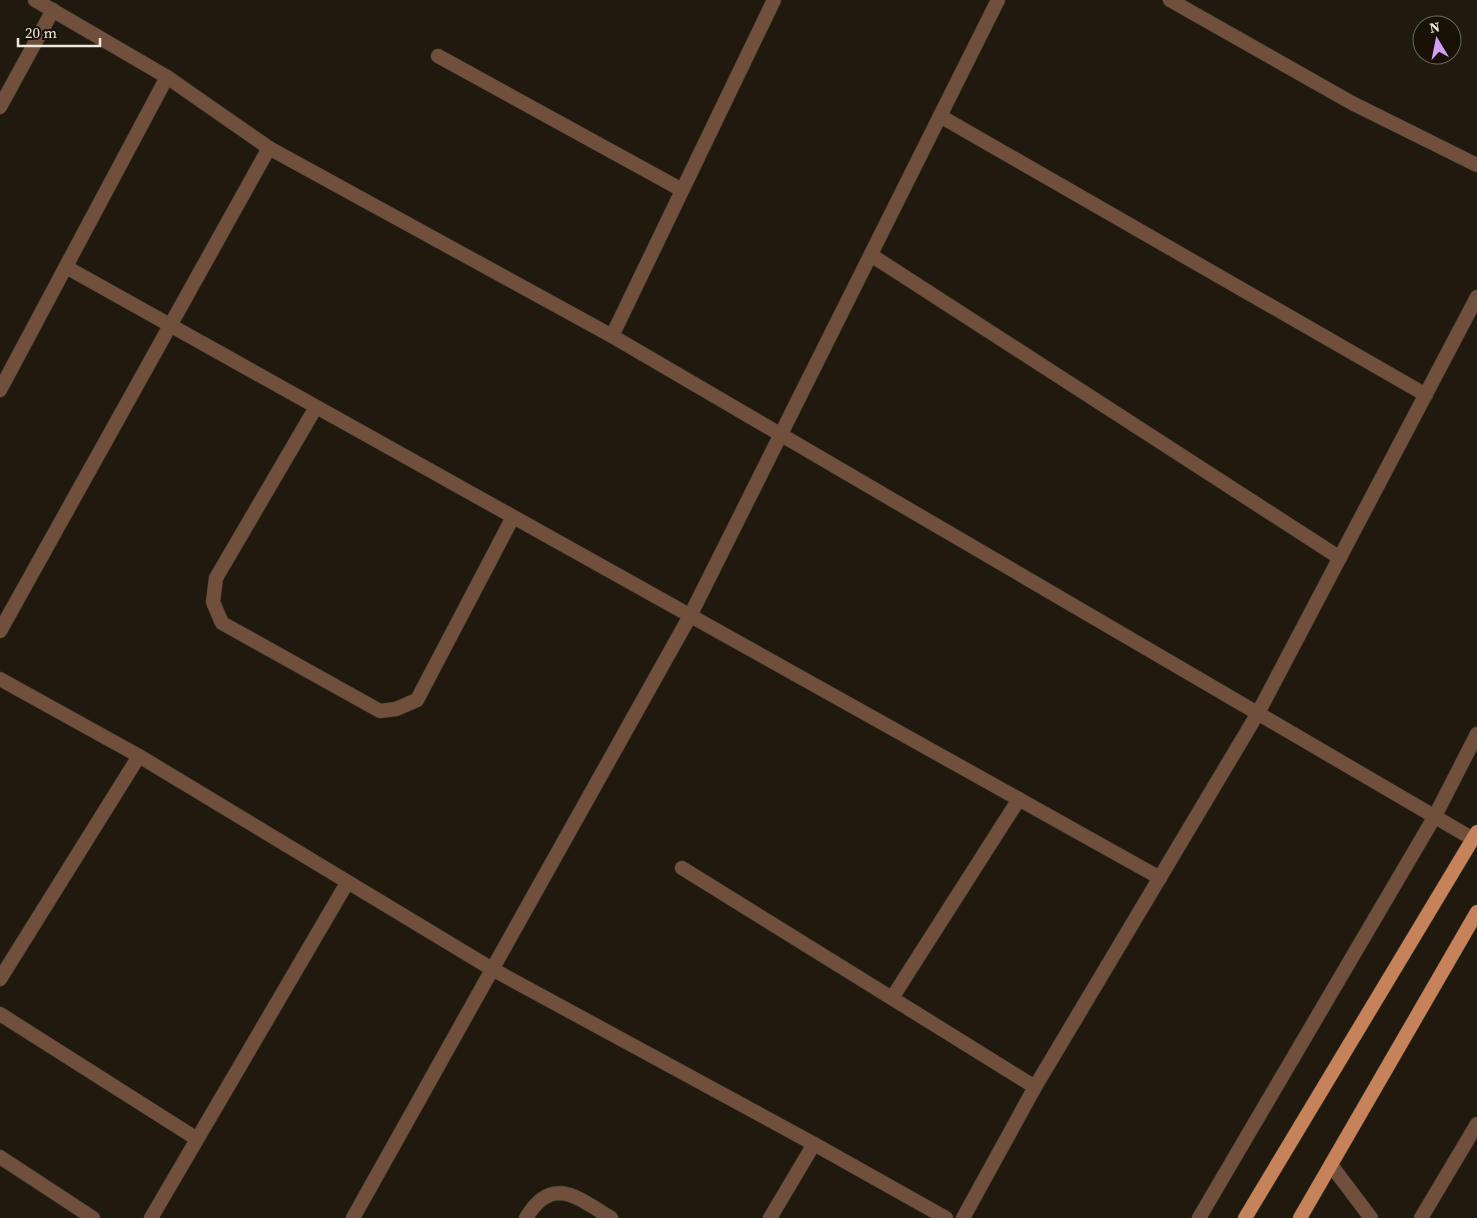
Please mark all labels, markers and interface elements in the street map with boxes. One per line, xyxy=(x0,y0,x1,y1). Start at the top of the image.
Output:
scale bar xyxy=(18,15,100,47)
north arrow xyxy=(1412,15,1462,65)
text: N xyxy=(1428,16,1442,38)
text: 20 m xyxy=(25,22,57,43)

